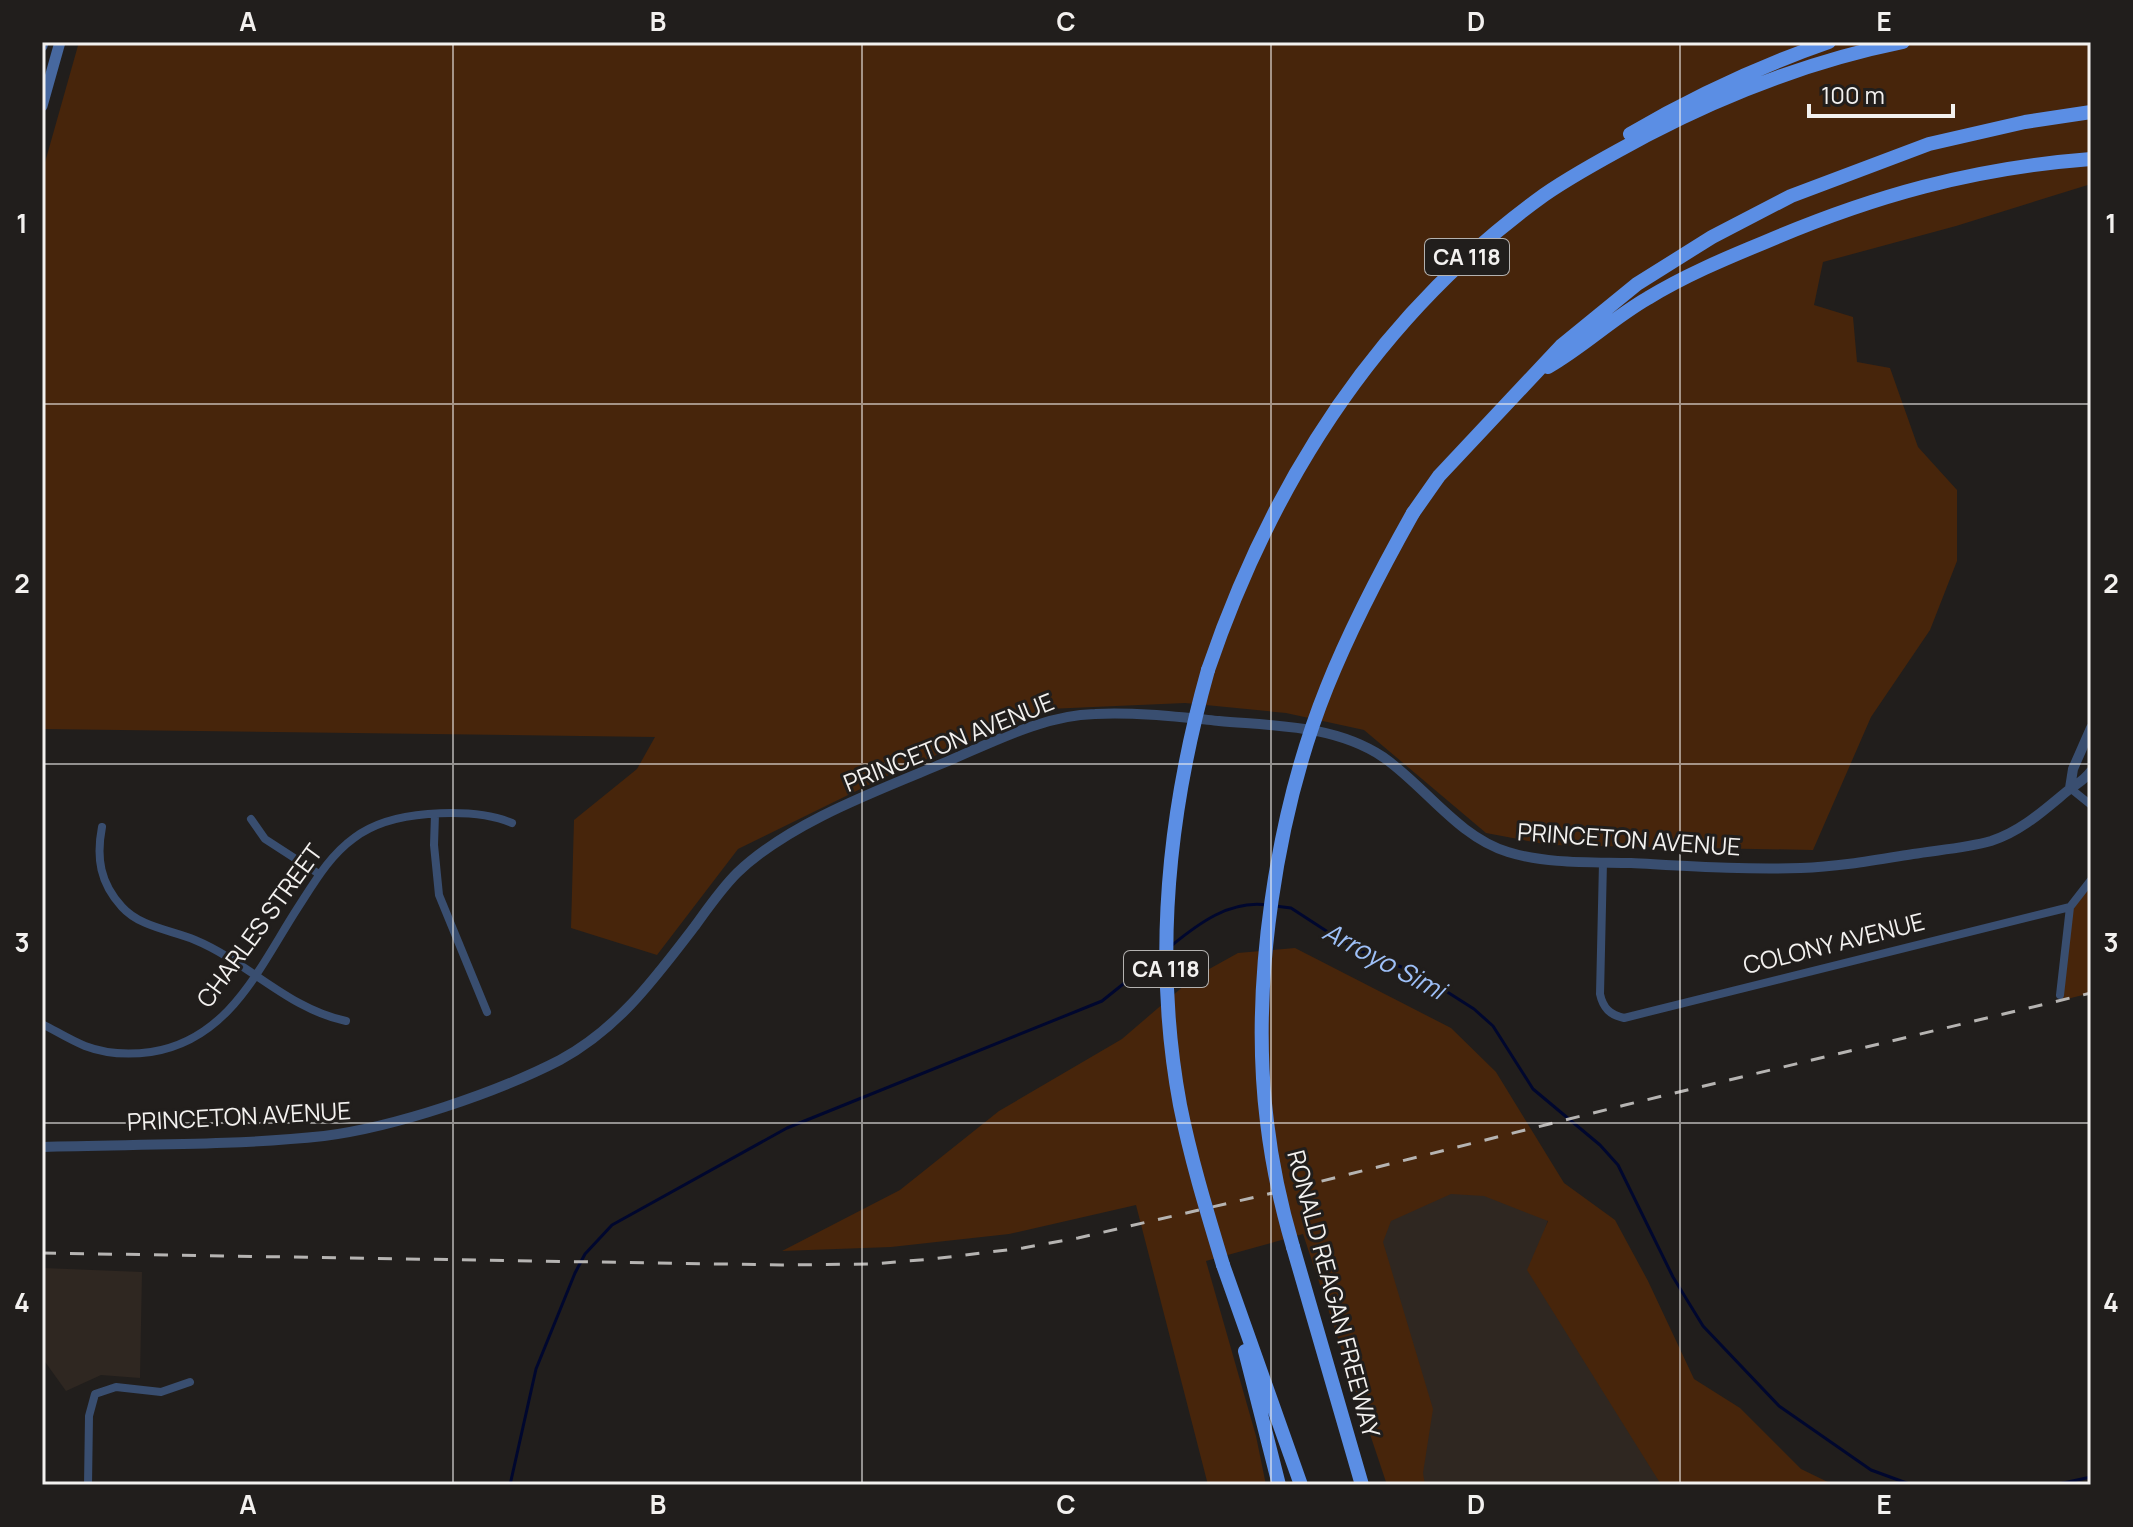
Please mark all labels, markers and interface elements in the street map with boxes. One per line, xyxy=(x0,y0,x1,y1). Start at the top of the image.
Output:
text: A xyxy=(239,3,257,39)
text: B xyxy=(650,3,666,39)
text: C xyxy=(1056,3,1076,39)
text: D xyxy=(1467,3,1485,39)
text: E xyxy=(1876,3,1892,39)
scale bar xyxy=(1809,68,1953,118)
text: 100 m xyxy=(1821,78,1885,111)
text: 1 xyxy=(16,205,28,241)
text: 1 xyxy=(2105,205,2117,241)
road number: CA 118 xyxy=(1425,239,1509,275)
text: 2 xyxy=(14,565,30,601)
text: 2 xyxy=(2103,565,2119,601)
street label: PRINCETON AVENUE xyxy=(838,684,1058,799)
street label: PRINCETON AVENUE xyxy=(1516,814,1742,863)
street label: CHARLES STREET xyxy=(188,836,330,1014)
street label: COLONY AVENUE xyxy=(1739,904,1928,981)
water label: Arroyo Simi xyxy=(1317,913,1455,1009)
text: 3 xyxy=(14,924,30,960)
text: 3 xyxy=(2103,924,2119,960)
road number: CA 118 xyxy=(1124,951,1208,987)
street label: PRINCETON AVENUE xyxy=(126,1093,352,1138)
street label: RONALD REAGAN FREEWAY xyxy=(1280,1146,1389,1442)
text: 4 xyxy=(14,1284,30,1320)
text: 4 xyxy=(2103,1284,2119,1320)
text: A xyxy=(239,1486,257,1522)
text: B xyxy=(650,1486,666,1522)
text: C xyxy=(1056,1486,1076,1522)
text: D xyxy=(1467,1486,1485,1522)
text: E xyxy=(1876,1486,1892,1522)

